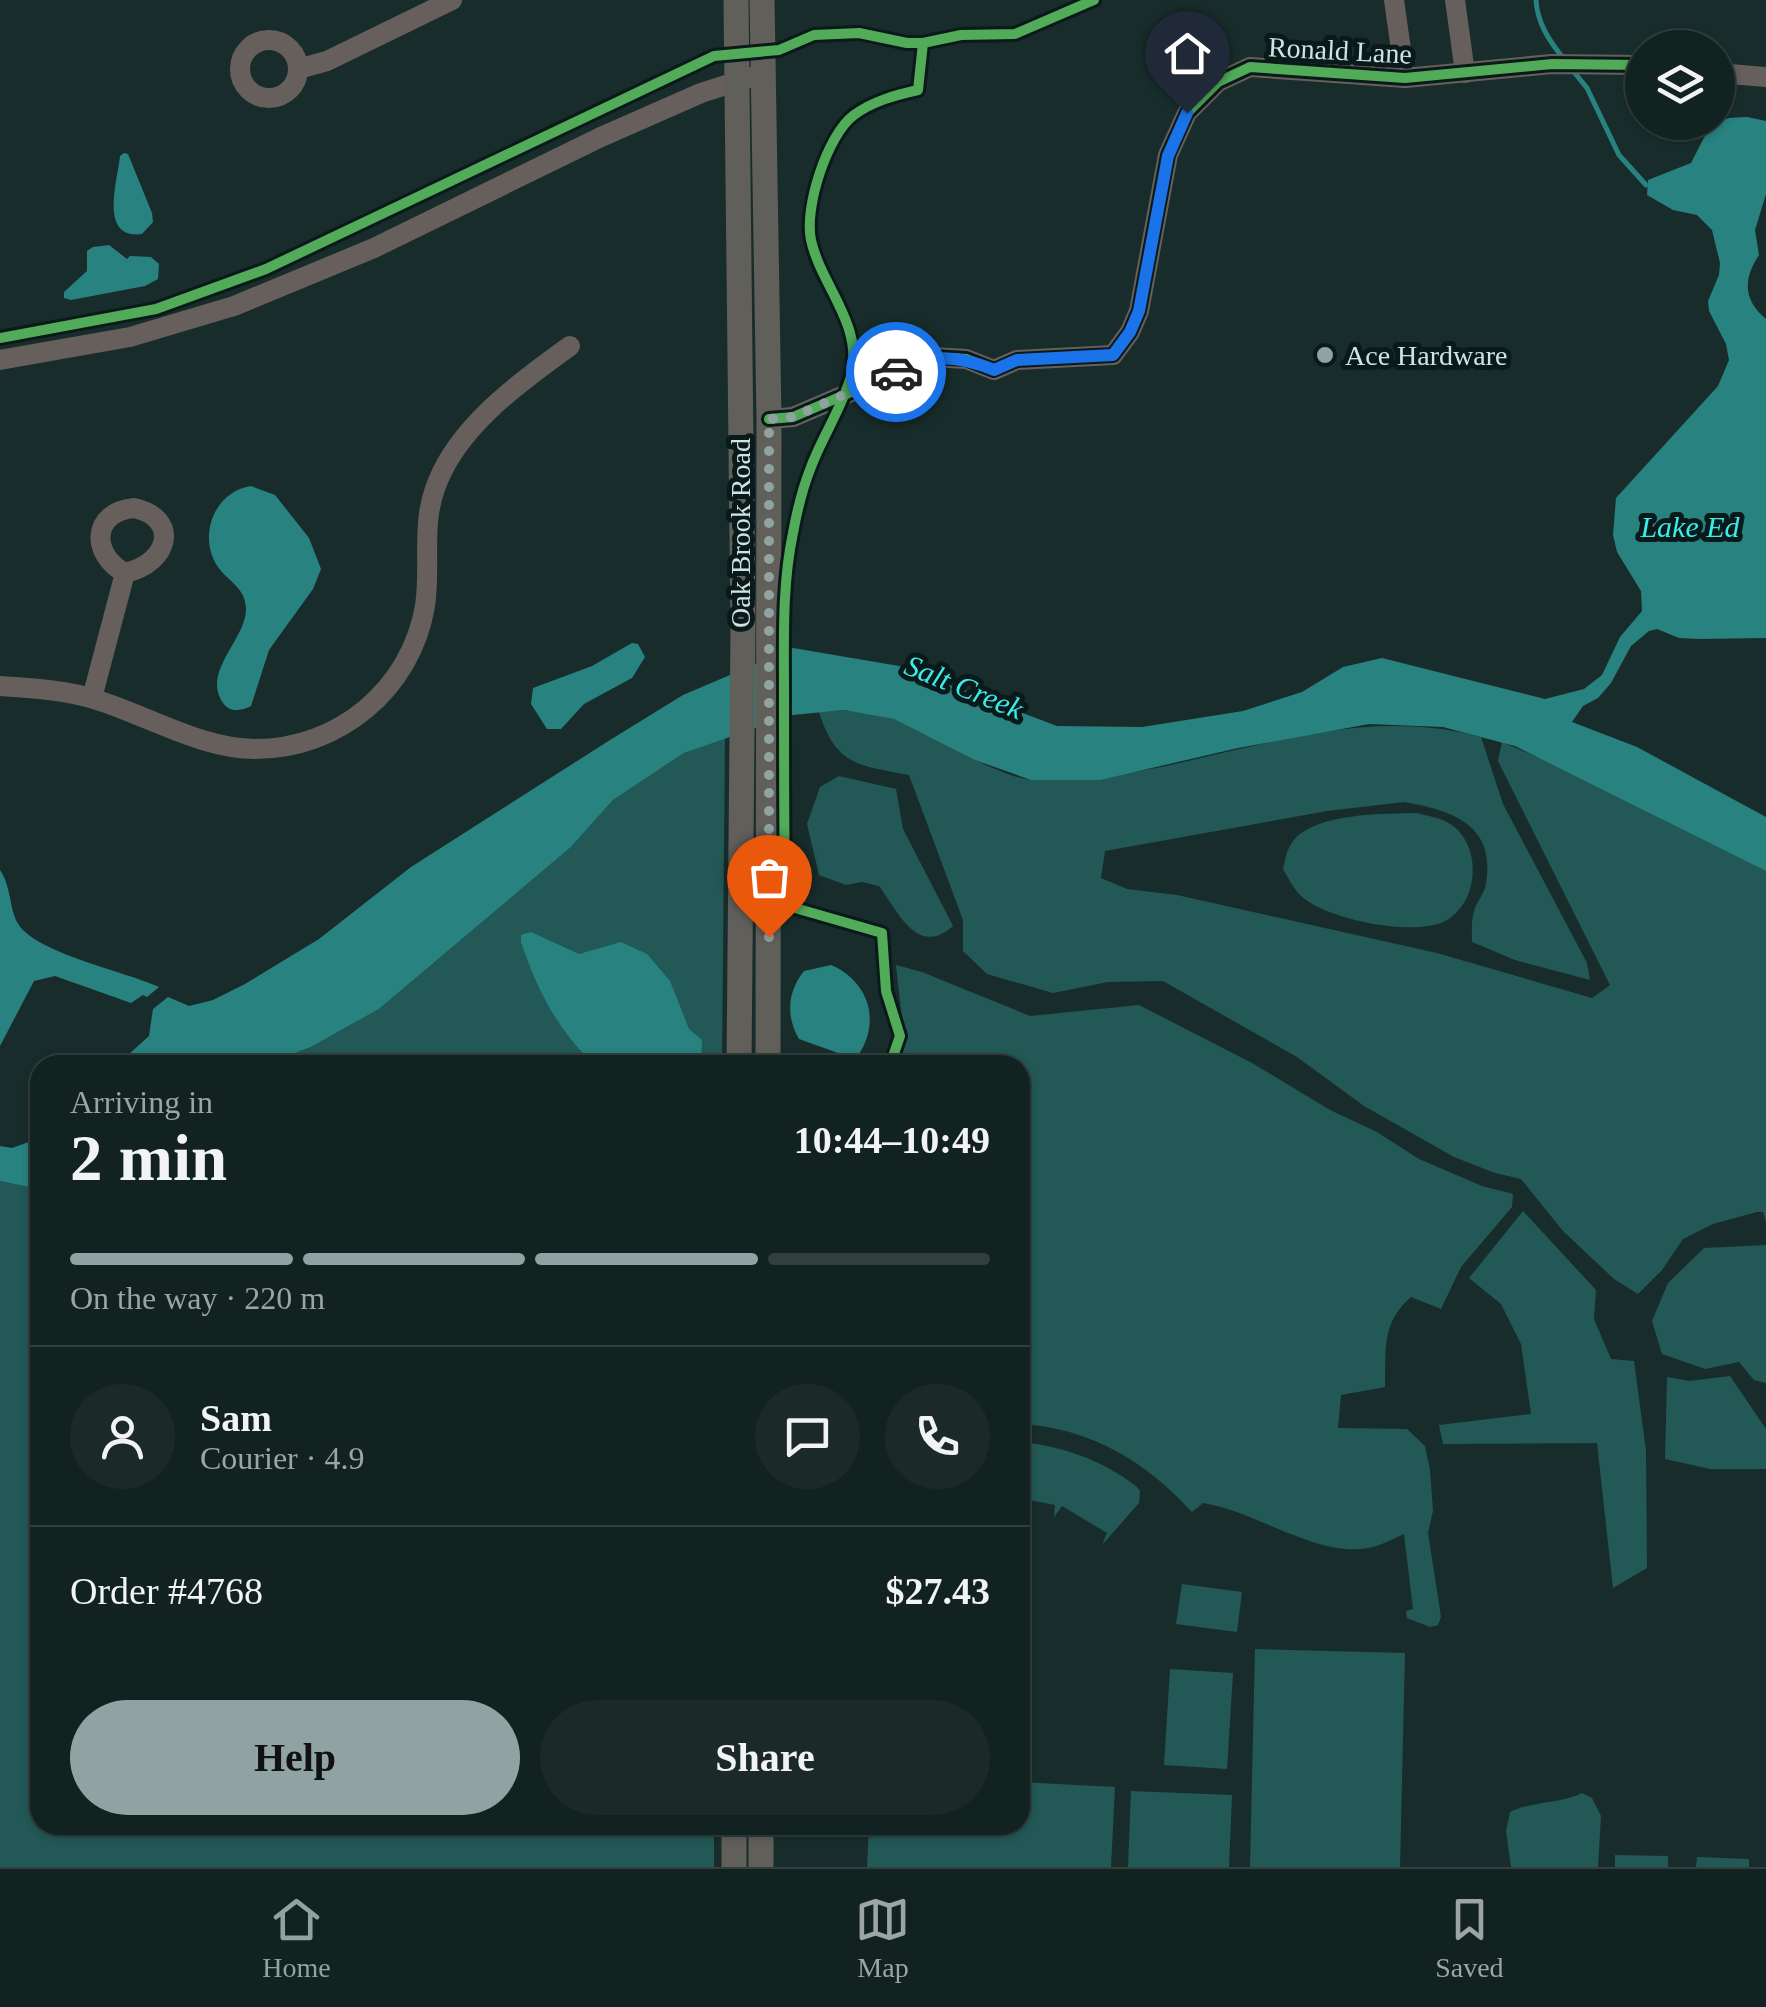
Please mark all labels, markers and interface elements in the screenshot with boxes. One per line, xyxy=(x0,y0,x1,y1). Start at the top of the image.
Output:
pin xyxy=(1145,11,1230,114)
icon: home xyxy=(1160,26,1215,81)
map controls xyxy=(1625,30,1735,140)
button: layers xyxy=(1625,30,1735,140)
street label: Ronald Lane xyxy=(1267,31,1413,70)
courier xyxy=(846,322,946,422)
place label: Ace Hardware xyxy=(1345,340,1507,371)
marker: Ace Hardware xyxy=(1314,344,1336,366)
icon: car xyxy=(869,345,924,400)
street label: Oak Brook Road xyxy=(725,438,756,628)
water label: Lake Ed xyxy=(1639,510,1741,543)
water label: Salt Creek xyxy=(900,648,1029,725)
pin xyxy=(727,835,812,938)
icon: bag xyxy=(742,850,797,905)
text: Arriving in xyxy=(70,1084,213,1120)
text: 10:44–10:49 xyxy=(794,1119,990,1161)
text: 2 min xyxy=(70,1122,227,1194)
text: On the way · 220 m xyxy=(70,1280,325,1316)
button: person xyxy=(70,1384,175,1489)
button: chat xyxy=(755,1384,860,1489)
button: phone xyxy=(885,1384,990,1489)
text: Sam xyxy=(200,1397,272,1439)
text: Courier · 4.9 xyxy=(200,1440,364,1476)
text: Order #4768 xyxy=(70,1570,263,1612)
text: $27.43 xyxy=(886,1570,990,1612)
button: Help xyxy=(70,1700,520,1815)
button: Share xyxy=(540,1700,990,1815)
tab: Home xyxy=(262,1892,331,1984)
tab: Map xyxy=(855,1892,910,1984)
tab: Saved xyxy=(1435,1892,1504,1984)

